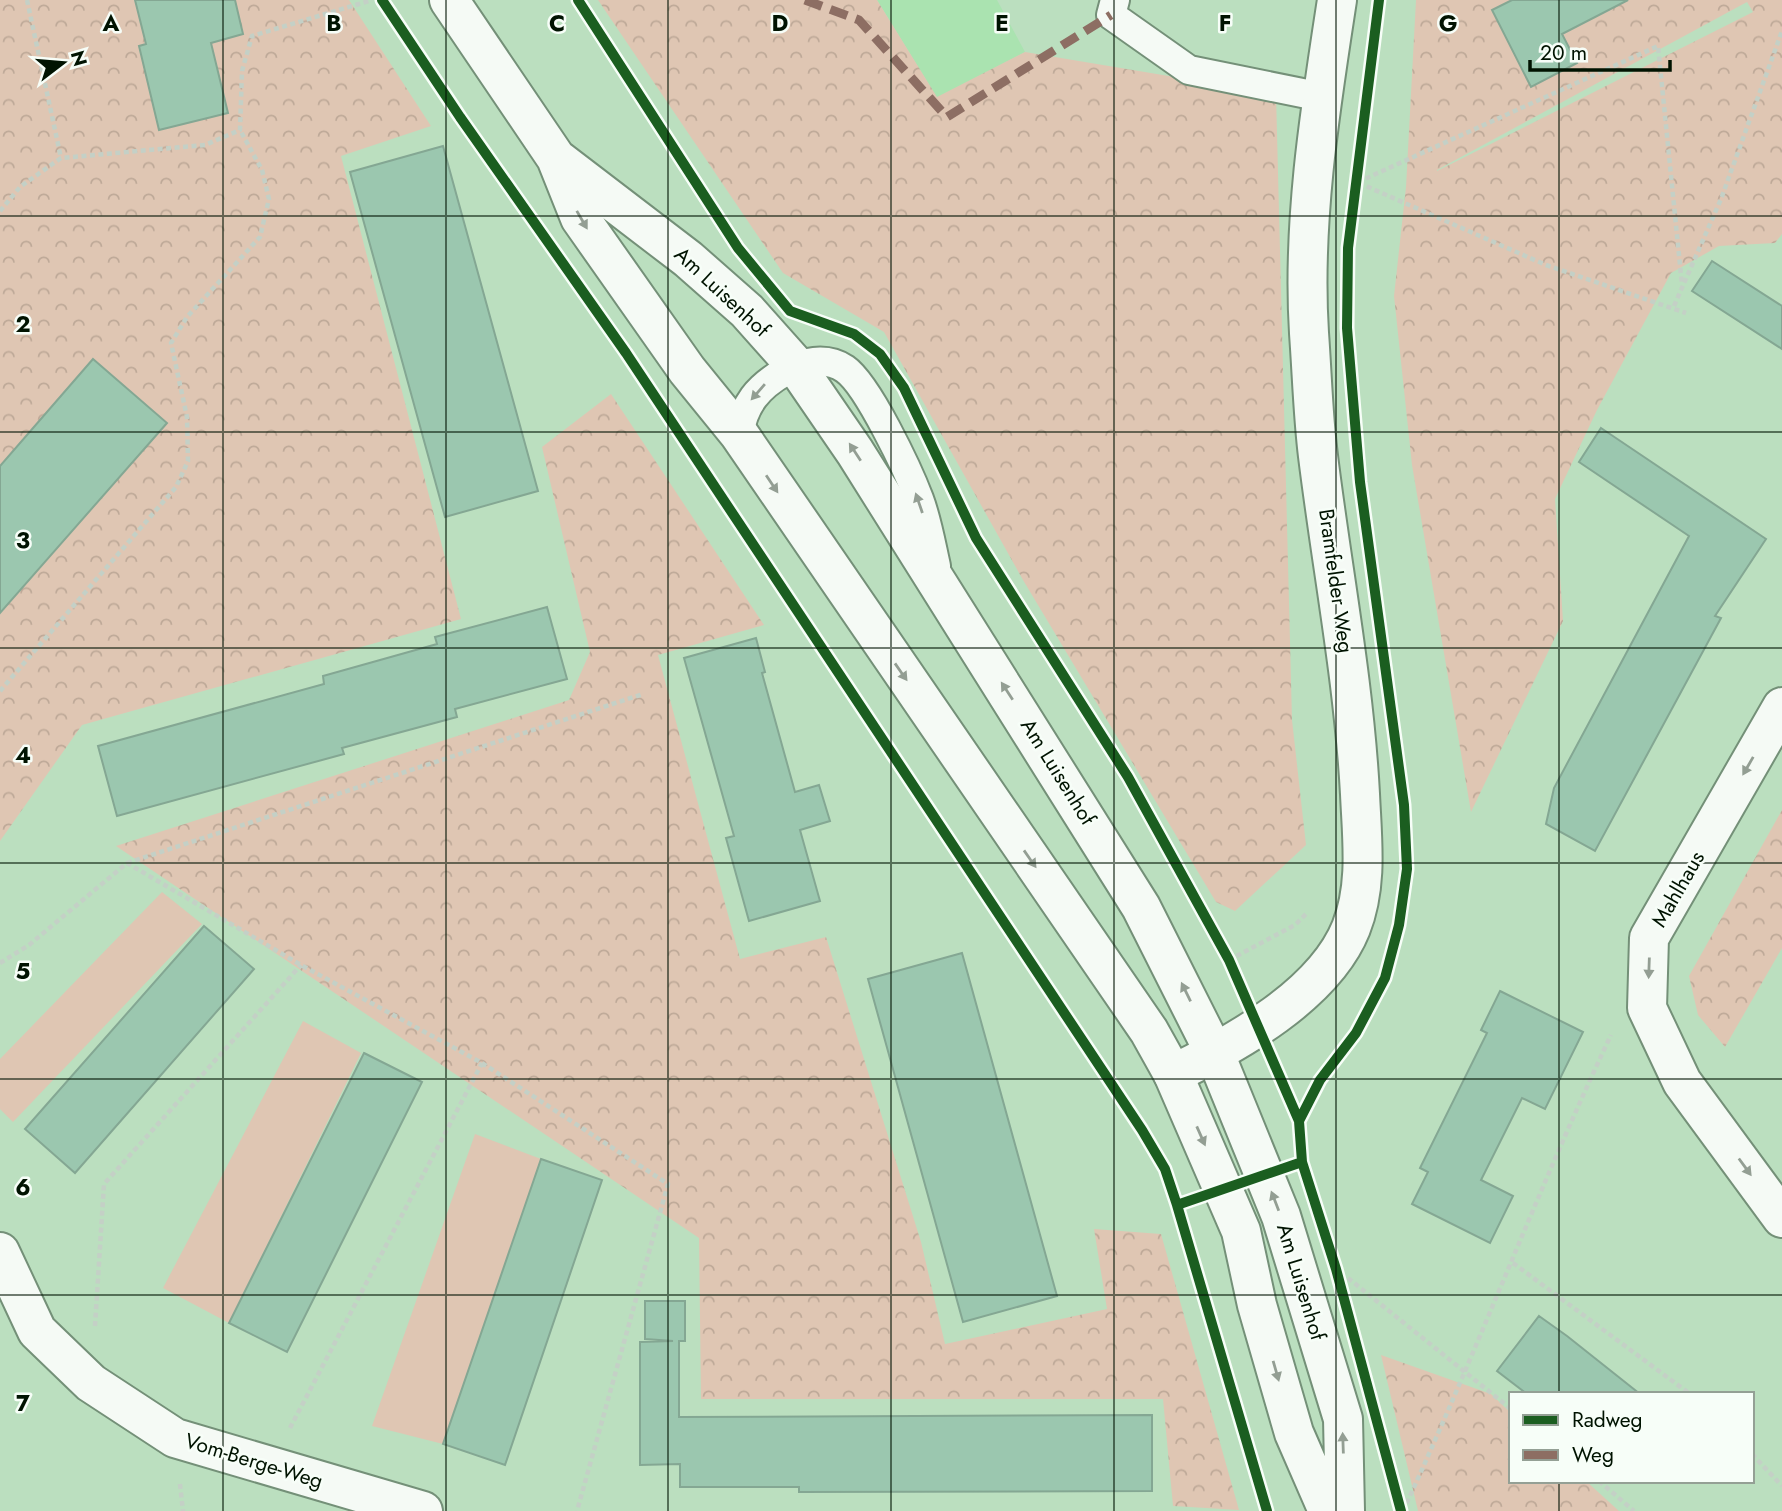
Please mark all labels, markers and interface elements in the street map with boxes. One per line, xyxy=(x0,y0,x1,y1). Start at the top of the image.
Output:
text: A xyxy=(102,6,120,40)
text: B xyxy=(326,6,342,40)
text: C xyxy=(549,6,565,40)
text: D xyxy=(772,6,789,40)
text: E xyxy=(995,6,1009,40)
text: F xyxy=(1219,6,1231,40)
text: G xyxy=(1439,6,1457,40)
north arrow xyxy=(28,28,98,98)
scale bar xyxy=(1530,28,1670,72)
text: 20 m xyxy=(1540,38,1587,68)
text: N xyxy=(64,47,94,69)
one-way arrow xyxy=(576,211,588,230)
street label: Am Luisenhof xyxy=(668,240,777,345)
text: 2 xyxy=(15,307,31,341)
one-way arrow xyxy=(751,383,766,400)
one-way arrow xyxy=(848,443,862,461)
one-way arrow xyxy=(765,475,779,493)
one-way arrow xyxy=(913,493,924,514)
street label: Bramfelder Weg xyxy=(1311,507,1361,655)
text: 3 xyxy=(16,523,30,557)
one-way arrow xyxy=(894,663,908,681)
one-way arrow xyxy=(1000,682,1013,701)
street label: Am Luisenhof xyxy=(1013,713,1103,832)
text: 4 xyxy=(15,738,31,772)
one-way arrow xyxy=(1742,757,1754,776)
street label: Mahlhaus xyxy=(1644,845,1712,933)
one-way arrow xyxy=(1023,850,1037,868)
text: 5 xyxy=(16,954,30,988)
one-way arrow xyxy=(1643,957,1654,979)
one-way arrow xyxy=(1180,982,1192,1002)
one-way arrow xyxy=(1196,1126,1207,1147)
one-way arrow xyxy=(1737,1158,1751,1176)
text: 6 xyxy=(15,1170,31,1204)
one-way arrow xyxy=(1270,1190,1281,1211)
street label: Am Luisenhof xyxy=(1269,1220,1333,1345)
one-way arrow xyxy=(1271,1360,1282,1382)
text: 7 xyxy=(16,1386,30,1420)
legend xyxy=(1509,1392,1754,1483)
text: Radweg xyxy=(1572,1405,1643,1435)
street label: Vom-Berge-Weg xyxy=(181,1426,327,1496)
one-way arrow xyxy=(1338,1432,1349,1454)
text: Weg xyxy=(1572,1440,1614,1470)

